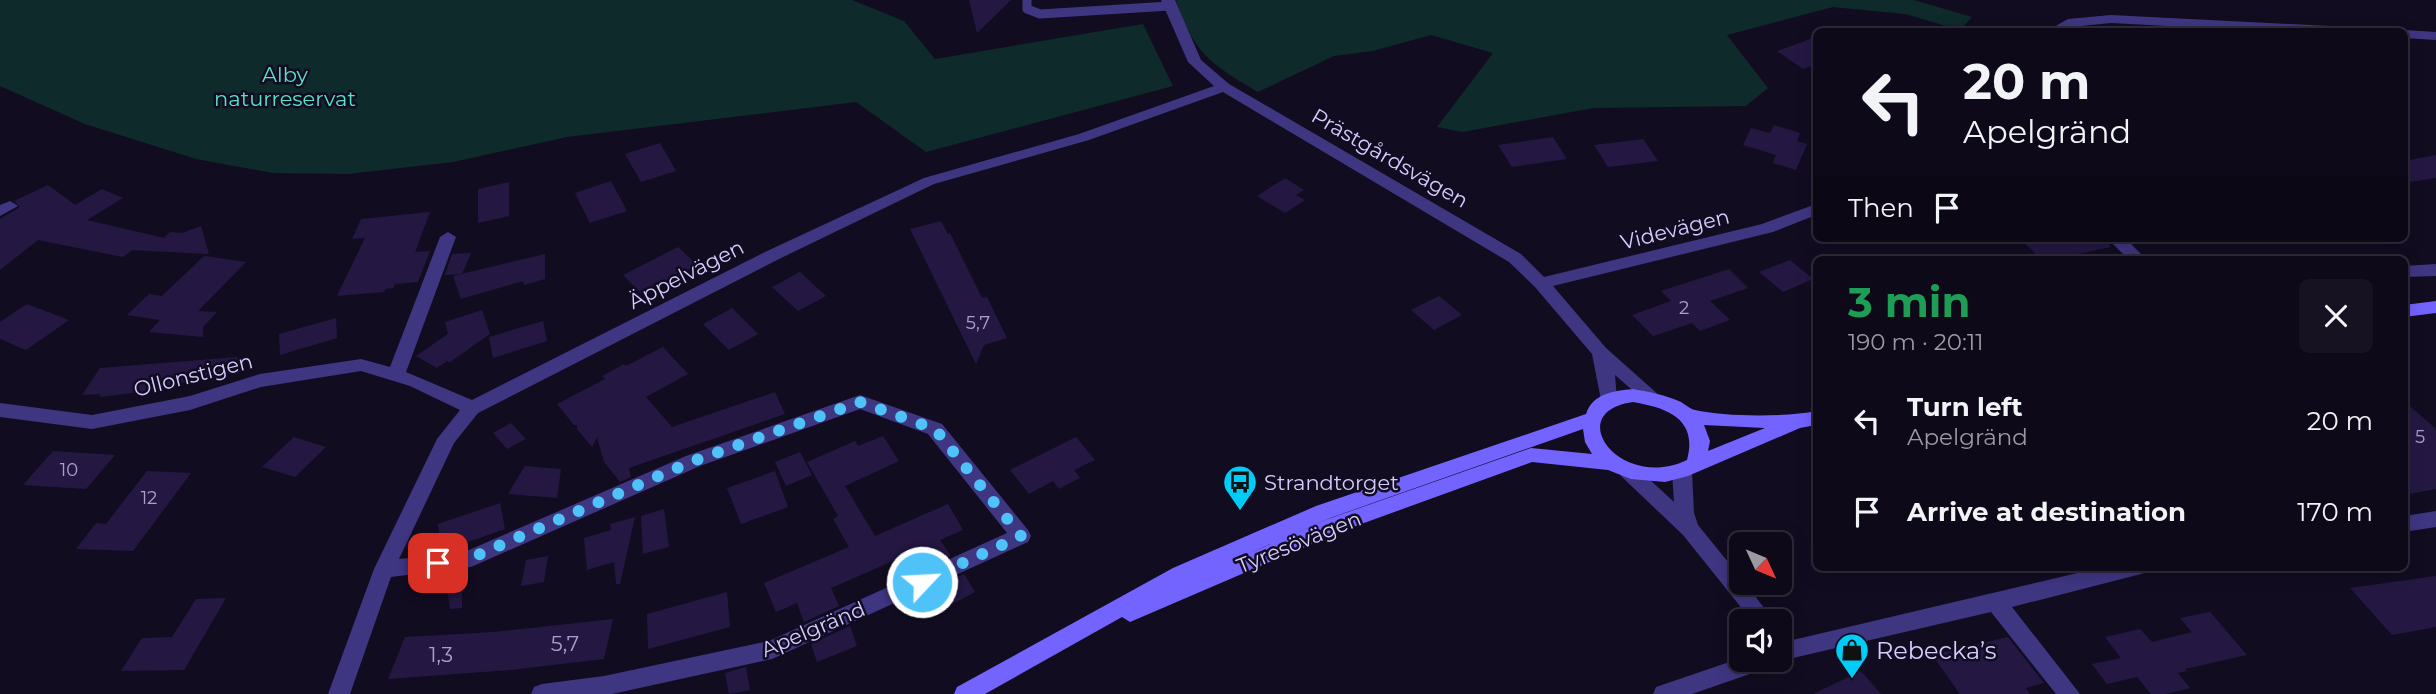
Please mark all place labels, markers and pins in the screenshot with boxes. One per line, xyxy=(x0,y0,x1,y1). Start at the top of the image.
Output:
bus stop icon: Strandtorget xyxy=(1221,463,1259,512)
place label: Strandtorget xyxy=(1264,470,1399,495)
pin xyxy=(408,533,468,593)
shop icon: Rebecka’s xyxy=(1833,631,1871,680)
place label: Rebecka’s xyxy=(1876,636,1996,665)

